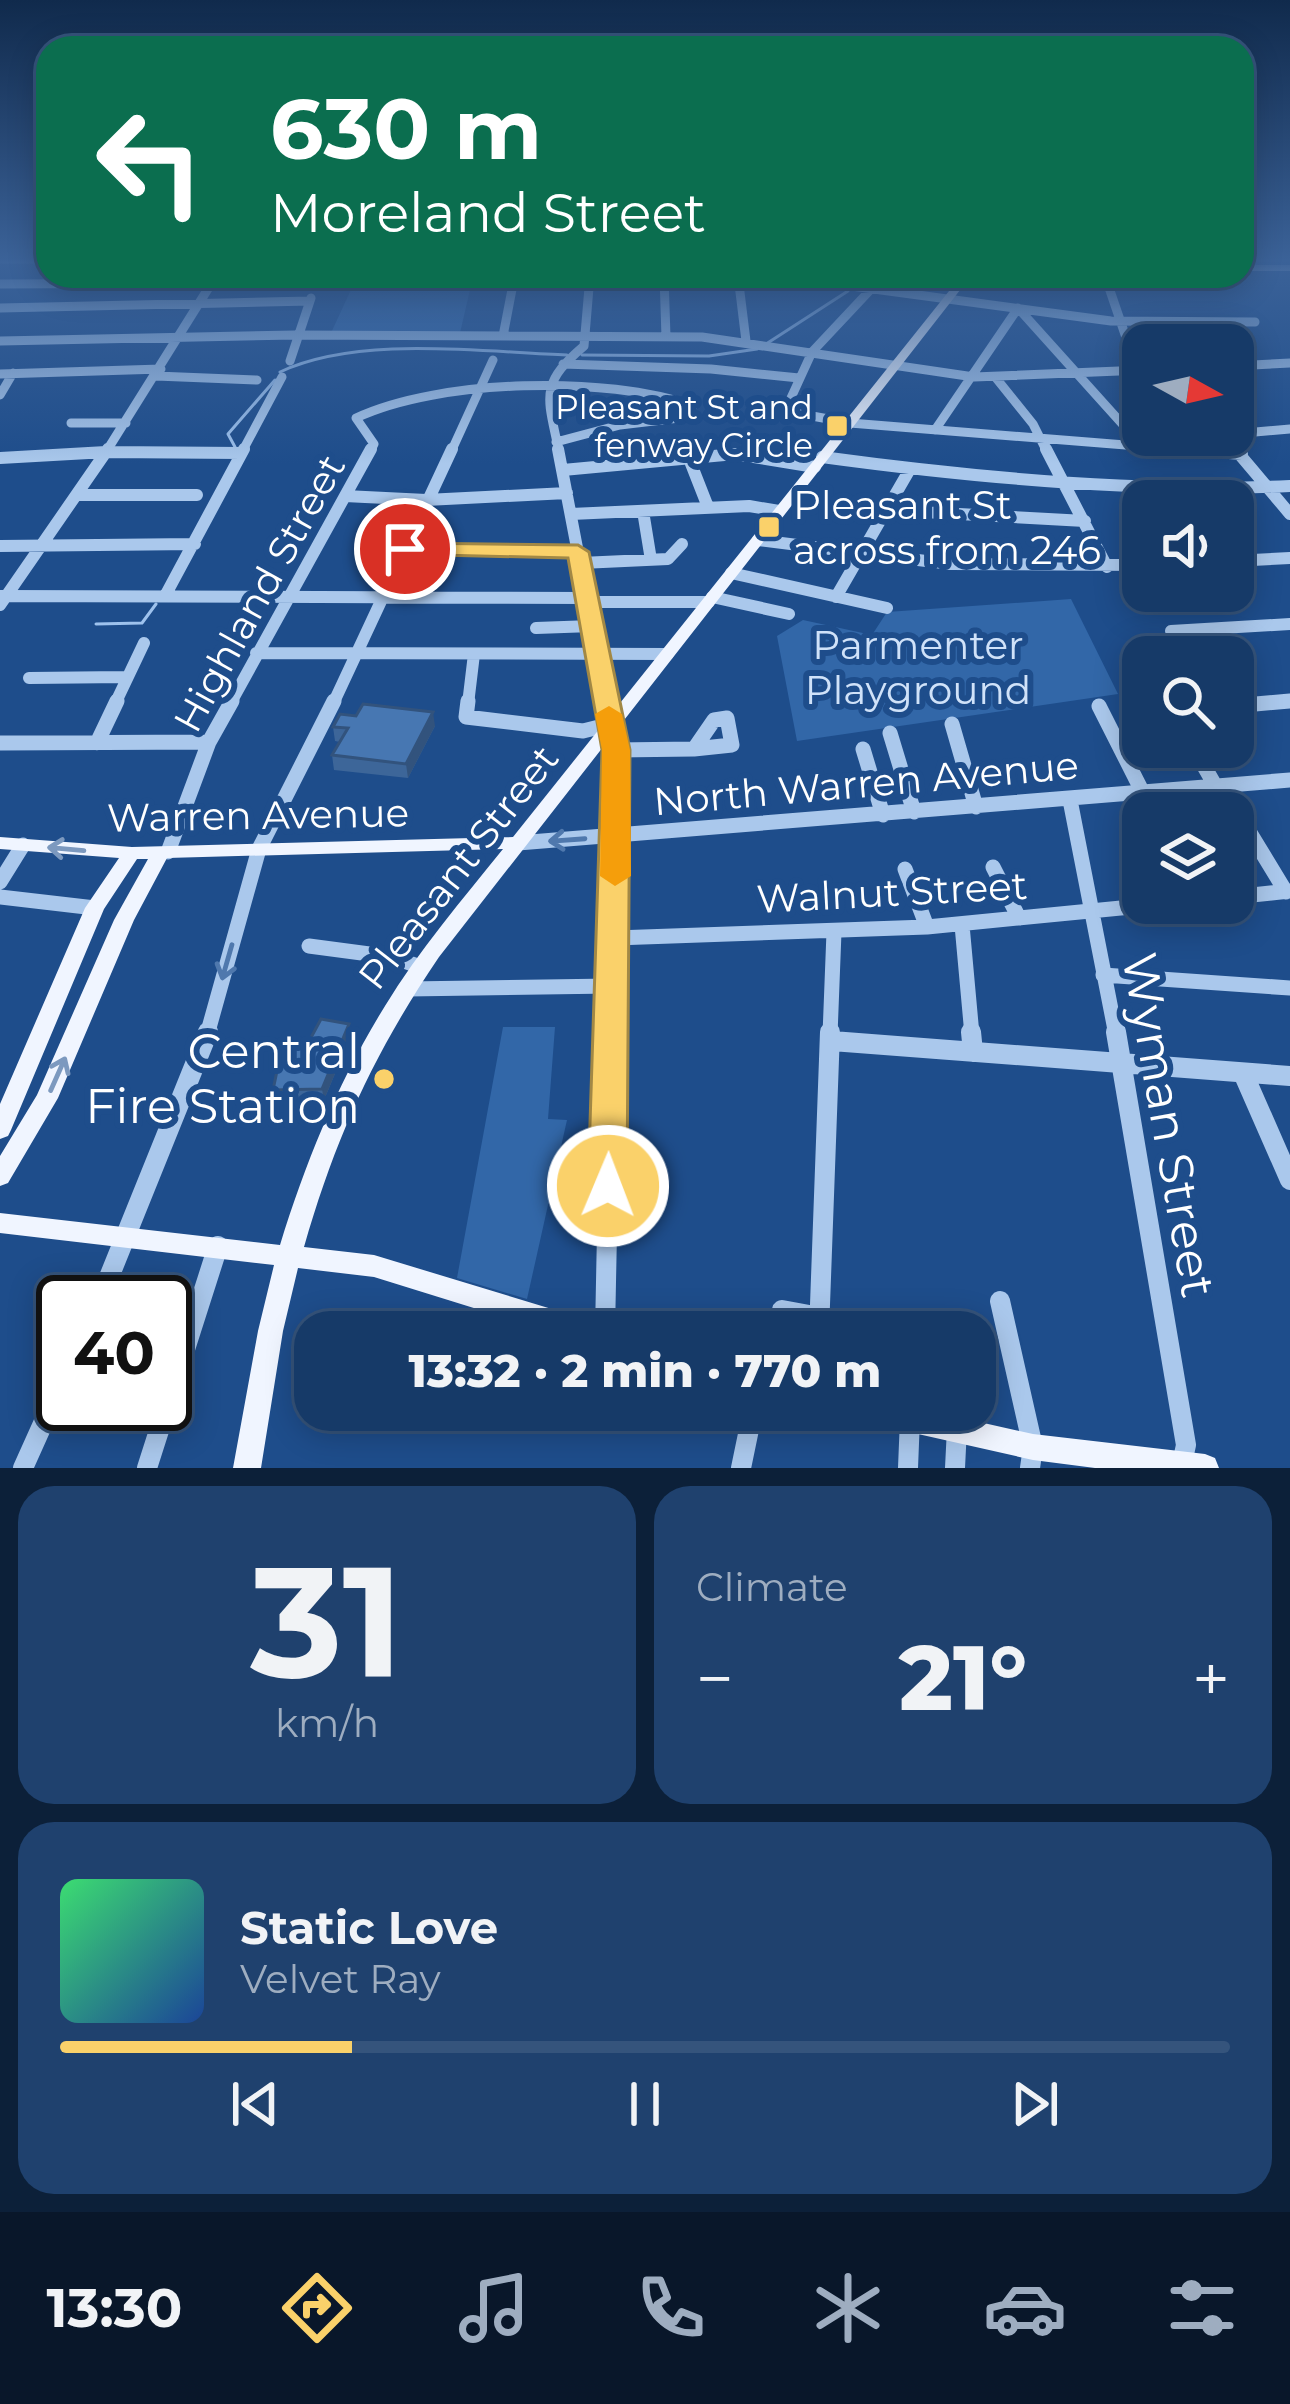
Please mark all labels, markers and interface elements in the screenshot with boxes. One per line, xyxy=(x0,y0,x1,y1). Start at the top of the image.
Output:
text: 630 m xyxy=(270,78,542,180)
icon: left xyxy=(72,84,228,240)
text: Moreland Street xyxy=(270,180,706,246)
north arrow xyxy=(1122,324,1254,456)
map controls xyxy=(1122,324,1254,924)
place label: Pleasant St and fenway Circle xyxy=(555,387,813,465)
marker: Pleasant St and fenway Circle xyxy=(824,413,850,439)
street label: Highland Street xyxy=(163,446,355,740)
button: sound xyxy=(1122,480,1254,612)
place label: Pleasant St across from 246 xyxy=(793,481,1101,574)
pin xyxy=(354,498,456,600)
marker: Pleasant St across from 246 xyxy=(756,514,782,540)
icon: arrive xyxy=(372,516,438,582)
park label: Parmenter Playground xyxy=(805,621,1031,714)
button: search xyxy=(1122,636,1254,768)
street label: Pleasant Street xyxy=(348,735,568,999)
street label: North Warren Avenue xyxy=(651,740,1081,826)
street label: Warren Avenue xyxy=(107,788,409,842)
button: layers xyxy=(1122,792,1254,924)
one-way arrow xyxy=(548,828,587,851)
one-way arrow xyxy=(47,837,86,860)
street label: Walnut Street xyxy=(755,861,1029,923)
one-way arrow xyxy=(215,942,237,980)
street label: Wyman Street xyxy=(1110,948,1228,1302)
place label: Central Fire Station xyxy=(85,1022,360,1135)
one-way arrow xyxy=(48,1057,70,1093)
marker: Central Fire Station xyxy=(371,1066,397,1092)
position arrow xyxy=(545,1123,671,1249)
speed limit sign: 40 xyxy=(36,1275,192,1431)
text: 13:32 · 2 min · 770 m xyxy=(409,1343,881,1398)
text: 31 xyxy=(250,1526,404,1716)
text: Climate xyxy=(696,1563,848,1611)
text: 21° xyxy=(899,1623,1027,1733)
text: − xyxy=(696,1638,734,1719)
text: + xyxy=(1192,1638,1230,1719)
text: km/h xyxy=(275,1699,379,1747)
text: Static Love xyxy=(240,1900,498,1955)
text: Velvet Ray xyxy=(240,1955,441,2003)
icon: previous xyxy=(222,2071,288,2137)
icon: pause xyxy=(612,2071,678,2137)
icon: next xyxy=(1002,2071,1068,2137)
icon: directions xyxy=(275,2266,359,2350)
icon: music xyxy=(452,2266,536,2350)
icon: phone xyxy=(629,2266,713,2350)
icon: climate xyxy=(806,2266,890,2350)
icon: car xyxy=(983,2266,1067,2350)
icon: filters xyxy=(1160,2266,1244,2350)
text: 13:30 xyxy=(46,2275,182,2341)

